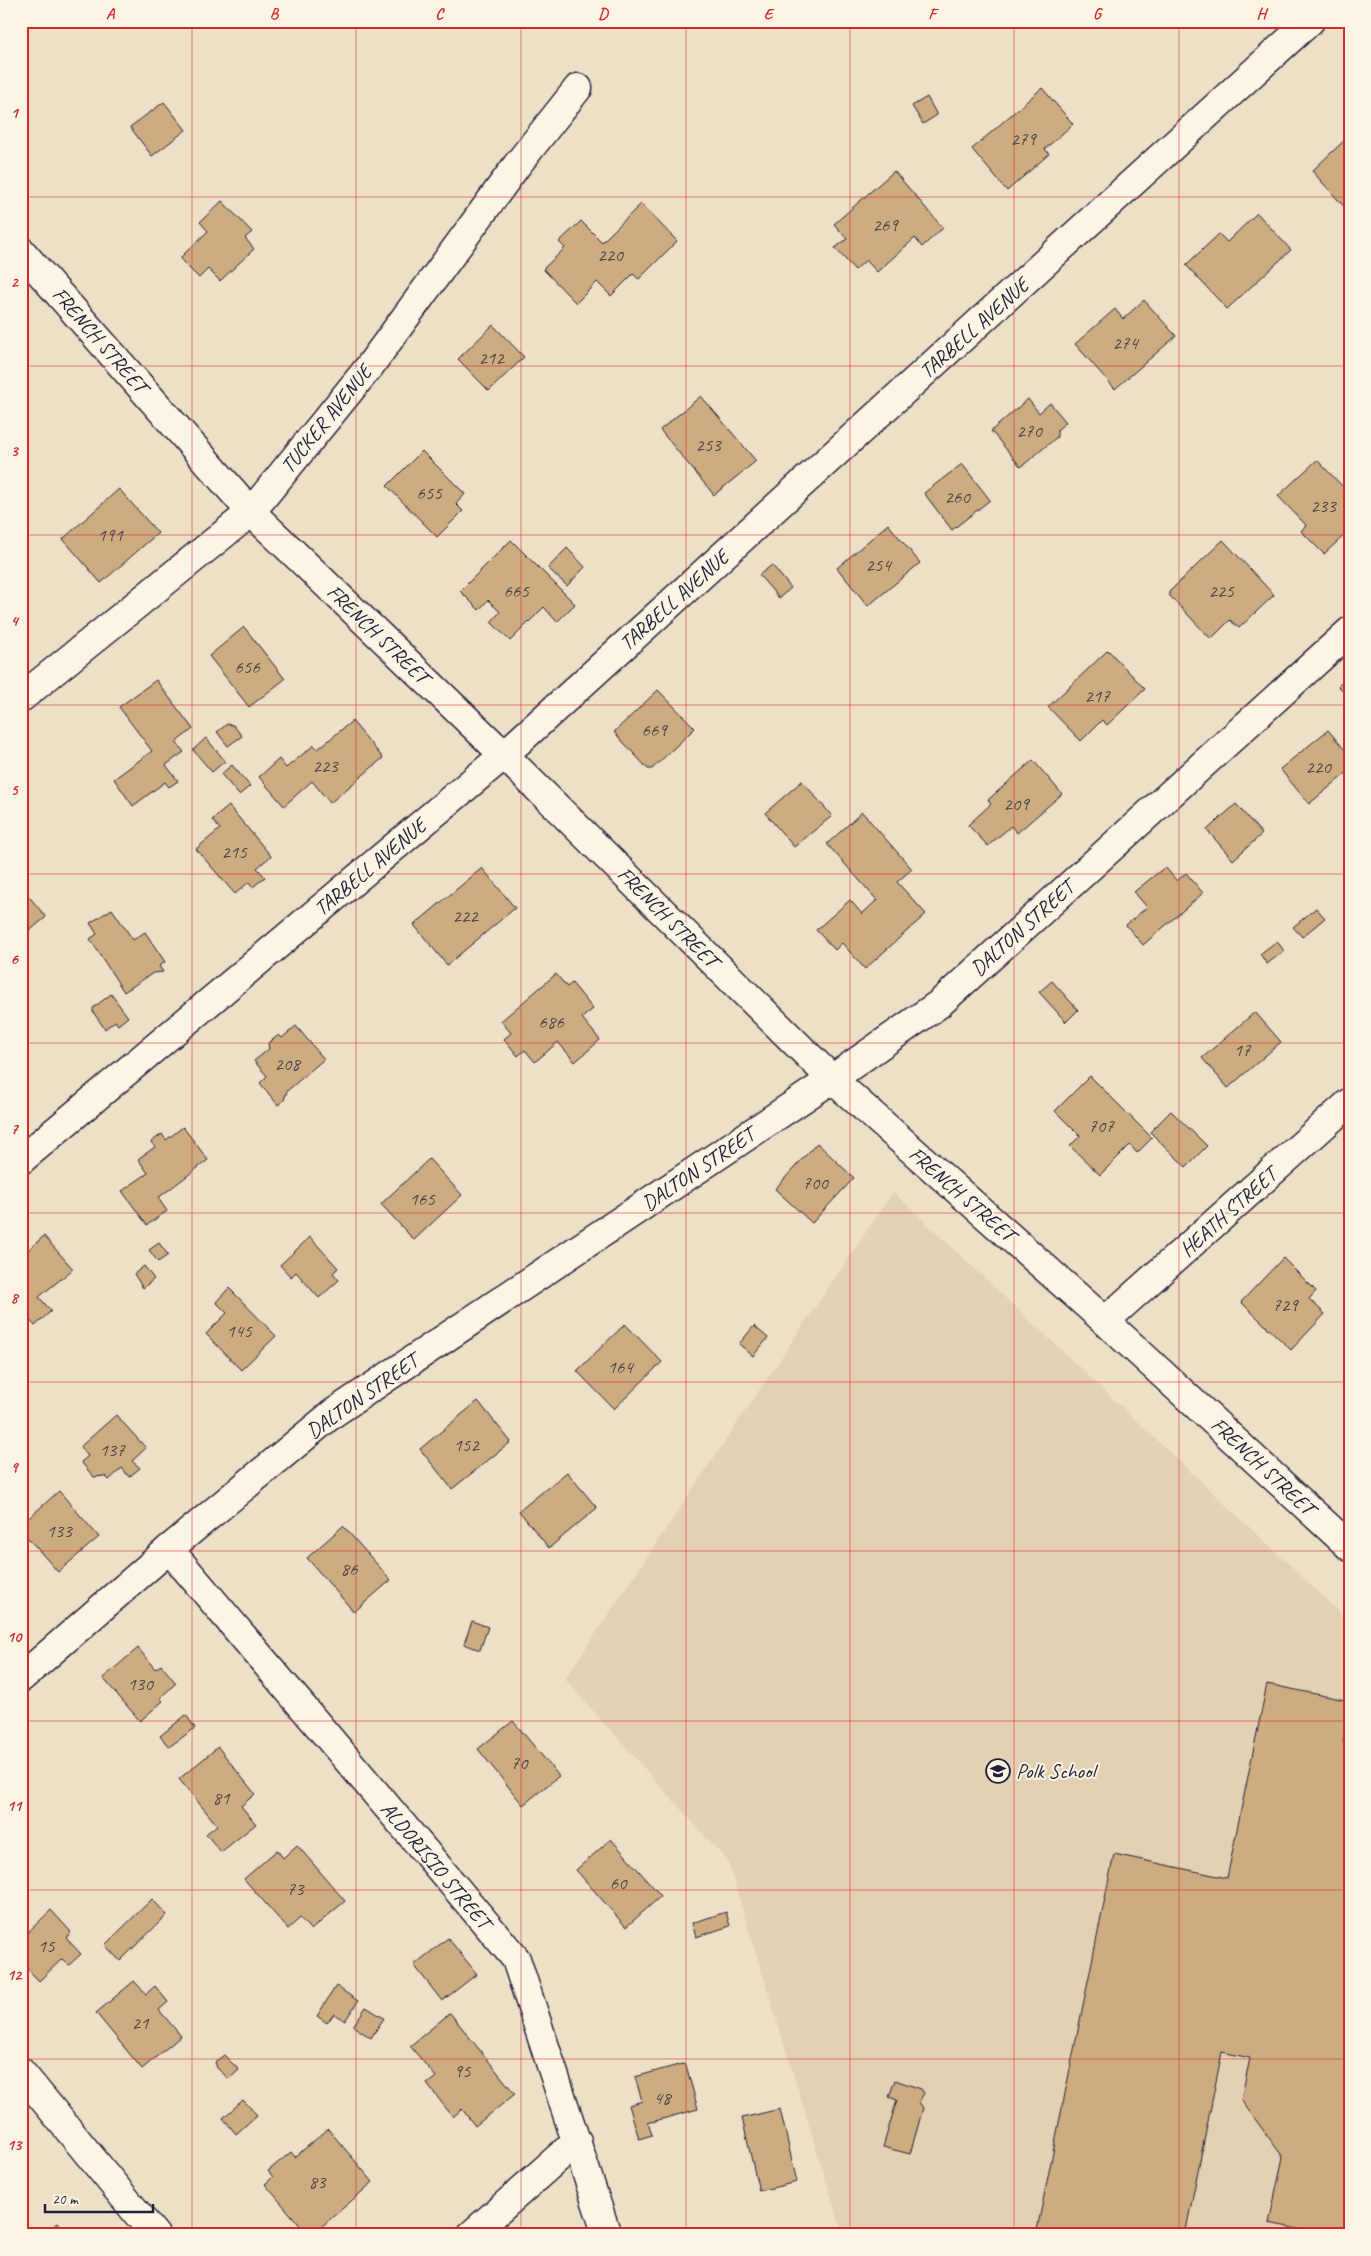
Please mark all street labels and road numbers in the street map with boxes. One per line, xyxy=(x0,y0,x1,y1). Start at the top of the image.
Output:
street label: TARBELL AVENUE xyxy=(914,270,1036,384)
street label: FRENCH STREET xyxy=(47,282,157,402)
street label: TUCKER AVENUE xyxy=(275,358,379,478)
street label: TARBELL AVENUE xyxy=(614,542,736,656)
street label: FRENCH STREET xyxy=(322,579,438,693)
street label: TARBELL AVENUE xyxy=(309,811,433,921)
street label: FRENCH STREET xyxy=(612,861,728,977)
street label: DALTON STREET xyxy=(965,871,1083,981)
street label: DALTON STREET xyxy=(637,1119,764,1216)
street label: FRENCH STREET xyxy=(904,1141,1024,1251)
street label: HEATH STREET xyxy=(1174,1159,1285,1262)
street label: DALTON STREET xyxy=(301,1345,427,1444)
street label: FRENCH STREET xyxy=(1206,1412,1324,1524)
street label: ALDORISIO STREET xyxy=(375,1796,500,1938)

